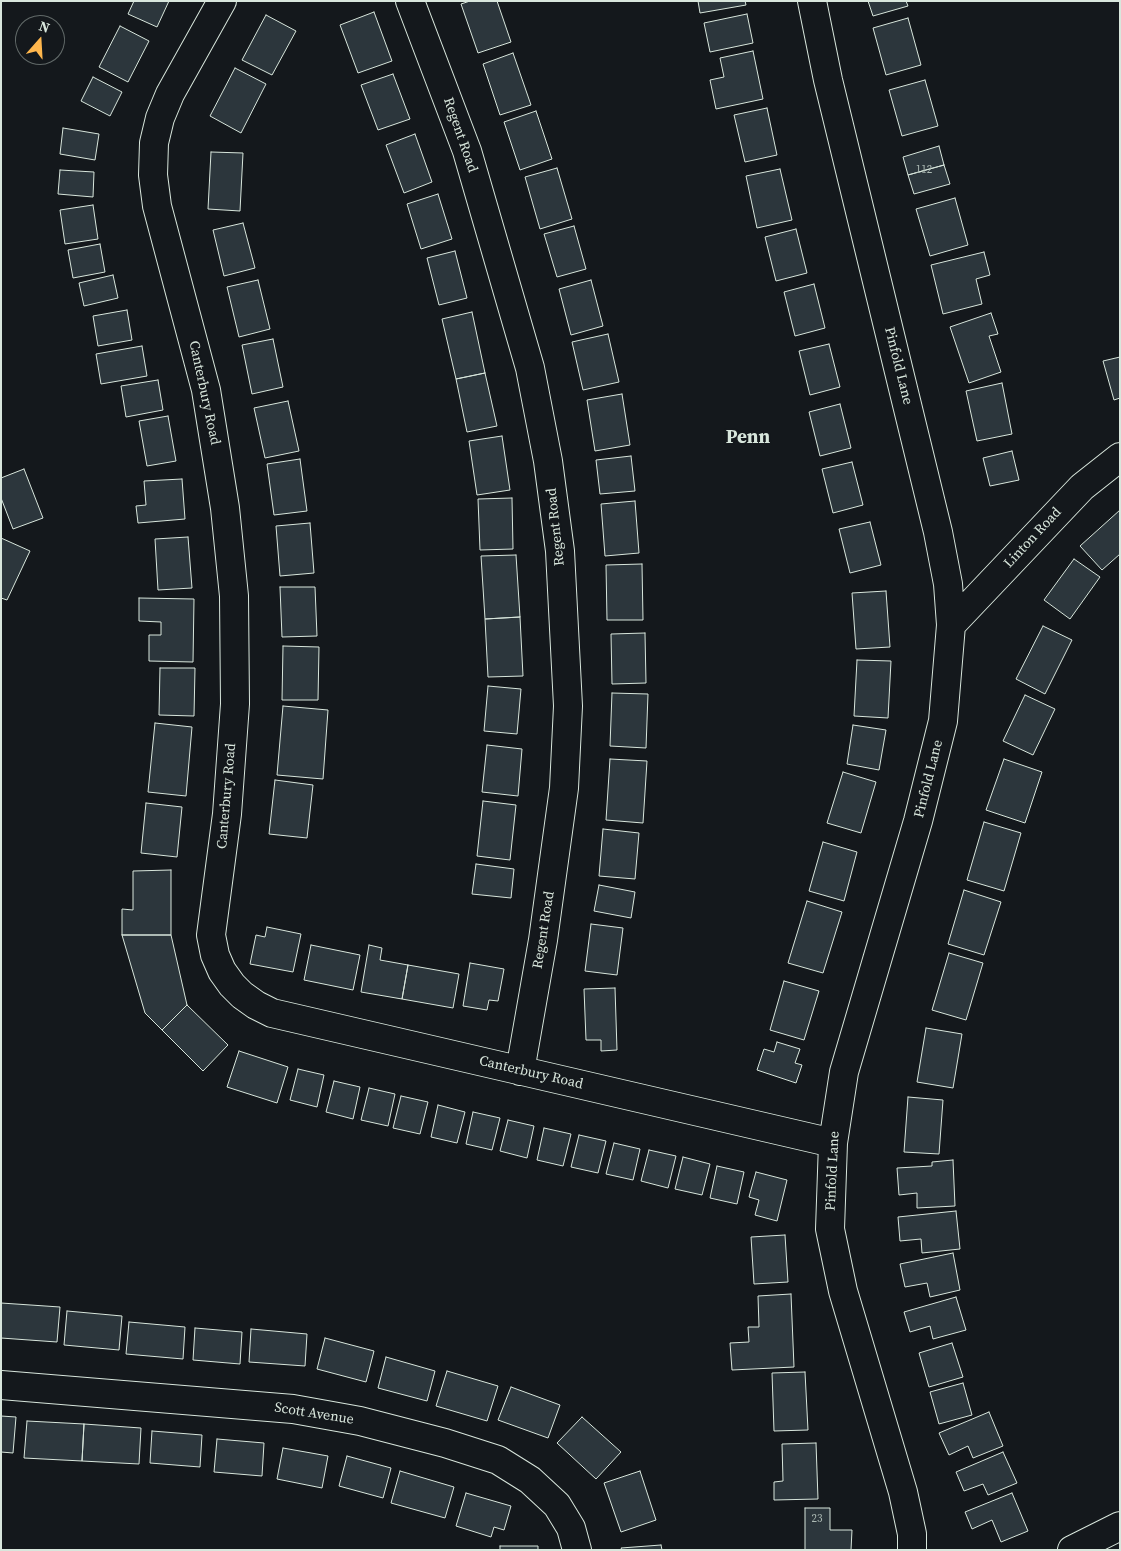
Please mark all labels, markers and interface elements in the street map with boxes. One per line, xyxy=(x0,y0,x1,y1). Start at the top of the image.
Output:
north arrow xyxy=(15,15,65,65)
text: N xyxy=(36,16,53,38)
street label: Regent Road xyxy=(439,95,481,175)
house number: 112 xyxy=(916,163,932,177)
street label: Pinfold Lane xyxy=(880,325,916,407)
street label: Canterbury Road xyxy=(185,339,223,447)
district label: Penn xyxy=(726,427,770,449)
street label: Regent Road xyxy=(544,487,568,567)
street label: Linton Road xyxy=(1001,504,1065,572)
street label: Pinfold Lane xyxy=(911,738,947,820)
street label: Canterbury Road xyxy=(214,742,240,850)
street label: Regent Road xyxy=(530,890,558,970)
street label: Canterbury Road xyxy=(477,1053,585,1093)
street label: Pinfold Lane xyxy=(823,1131,843,1211)
street label: Scott Avenue xyxy=(273,1399,355,1429)
house number: 23 xyxy=(812,1512,822,1526)

